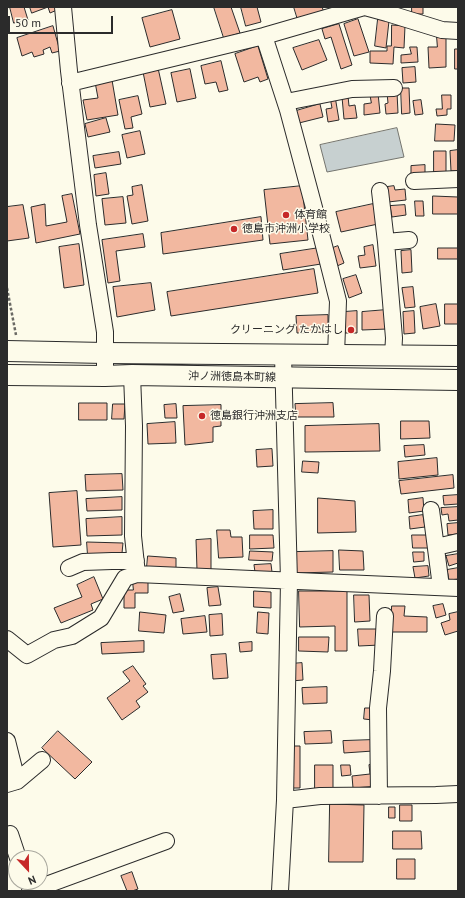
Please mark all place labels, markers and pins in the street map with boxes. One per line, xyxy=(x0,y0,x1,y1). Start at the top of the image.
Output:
place label: 体育館 xyxy=(294,208,327,222)
marker: 体育館 xyxy=(281,210,291,220)
place label: 徳島市沖洲小学校 xyxy=(242,222,330,236)
marker: 徳島市沖洲小学校 xyxy=(229,224,239,234)
place label: クリーニング たかはし xyxy=(230,323,343,337)
marker: クリーニング たかはし xyxy=(346,325,356,335)
place label: 徳島銀行沖洲支店 xyxy=(210,409,298,423)
marker: 徳島銀行沖洲支店 xyxy=(197,411,207,421)

